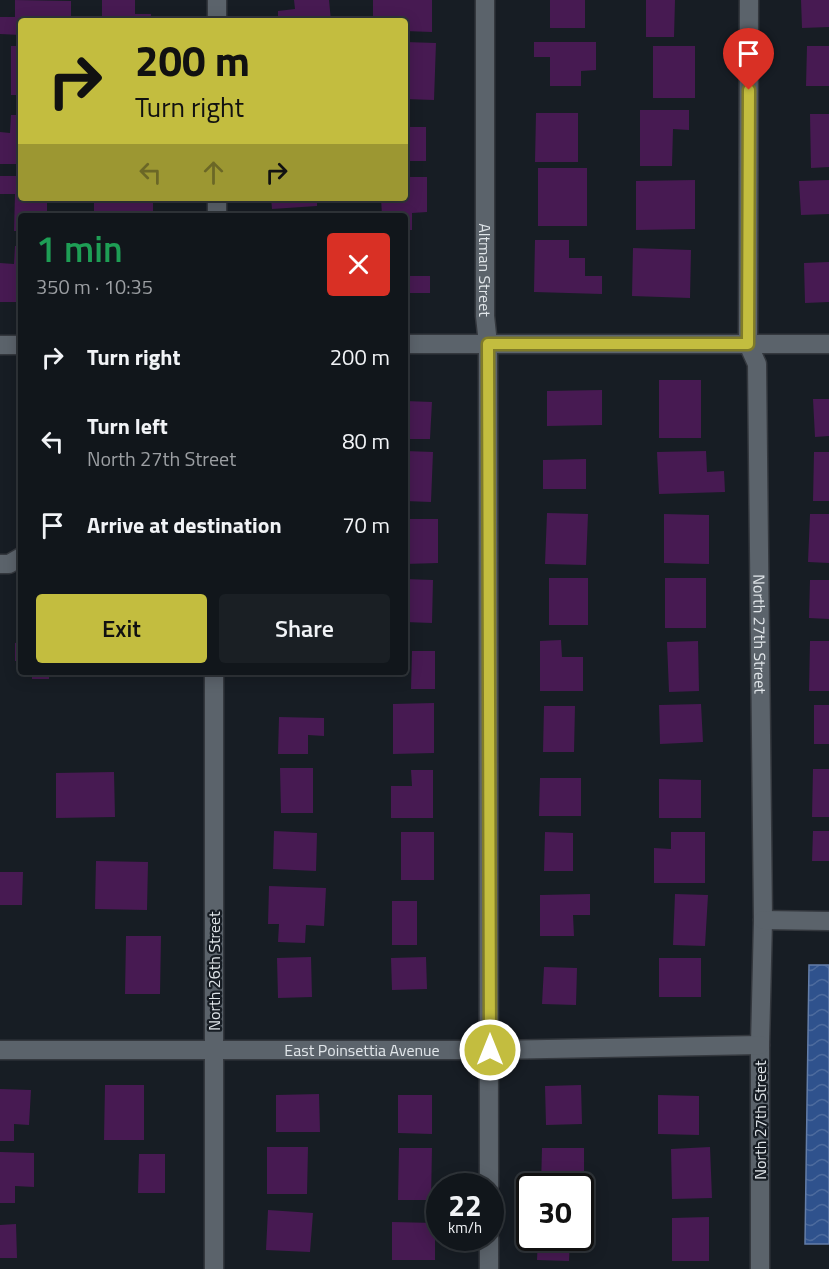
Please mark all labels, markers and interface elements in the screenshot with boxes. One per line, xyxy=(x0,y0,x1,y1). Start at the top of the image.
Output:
text: 200 m xyxy=(135,28,250,92)
pin xyxy=(723,28,774,90)
icon: arrive xyxy=(732,37,765,70)
icon: right xyxy=(36,42,114,120)
text: Turn right xyxy=(135,86,244,127)
icon: left xyxy=(134,156,167,189)
icon: ahead xyxy=(197,156,230,189)
icon: right xyxy=(260,156,293,189)
text: 1 min xyxy=(36,221,123,276)
street label: Altman Street xyxy=(473,223,497,317)
button: close xyxy=(327,233,390,296)
text: 350 m · 10:35 xyxy=(36,271,153,302)
text: Turn right xyxy=(87,340,181,374)
text: 200 m xyxy=(330,340,390,374)
icon: right xyxy=(36,341,69,374)
text: Turn left xyxy=(87,409,168,443)
text: 80 m xyxy=(342,424,390,458)
icon: left xyxy=(36,425,69,458)
text: North 27th Street xyxy=(87,443,236,474)
text: Arrive at destination xyxy=(87,508,282,542)
text: 70 m xyxy=(342,508,390,542)
icon: arrive xyxy=(36,509,69,542)
street label: North 27th Street xyxy=(747,574,773,694)
button: Exit xyxy=(36,594,207,663)
button: Share xyxy=(219,594,390,663)
street label: North 26th Street xyxy=(202,911,226,1031)
position arrow xyxy=(458,1018,522,1082)
street label: East Poinsettia Avenue xyxy=(284,1038,440,1062)
street label: North 27th Street xyxy=(748,1060,772,1180)
speed limit sign: 30 xyxy=(516,1173,594,1251)
text: 22 xyxy=(448,1182,482,1228)
text: km/h xyxy=(448,1216,482,1239)

